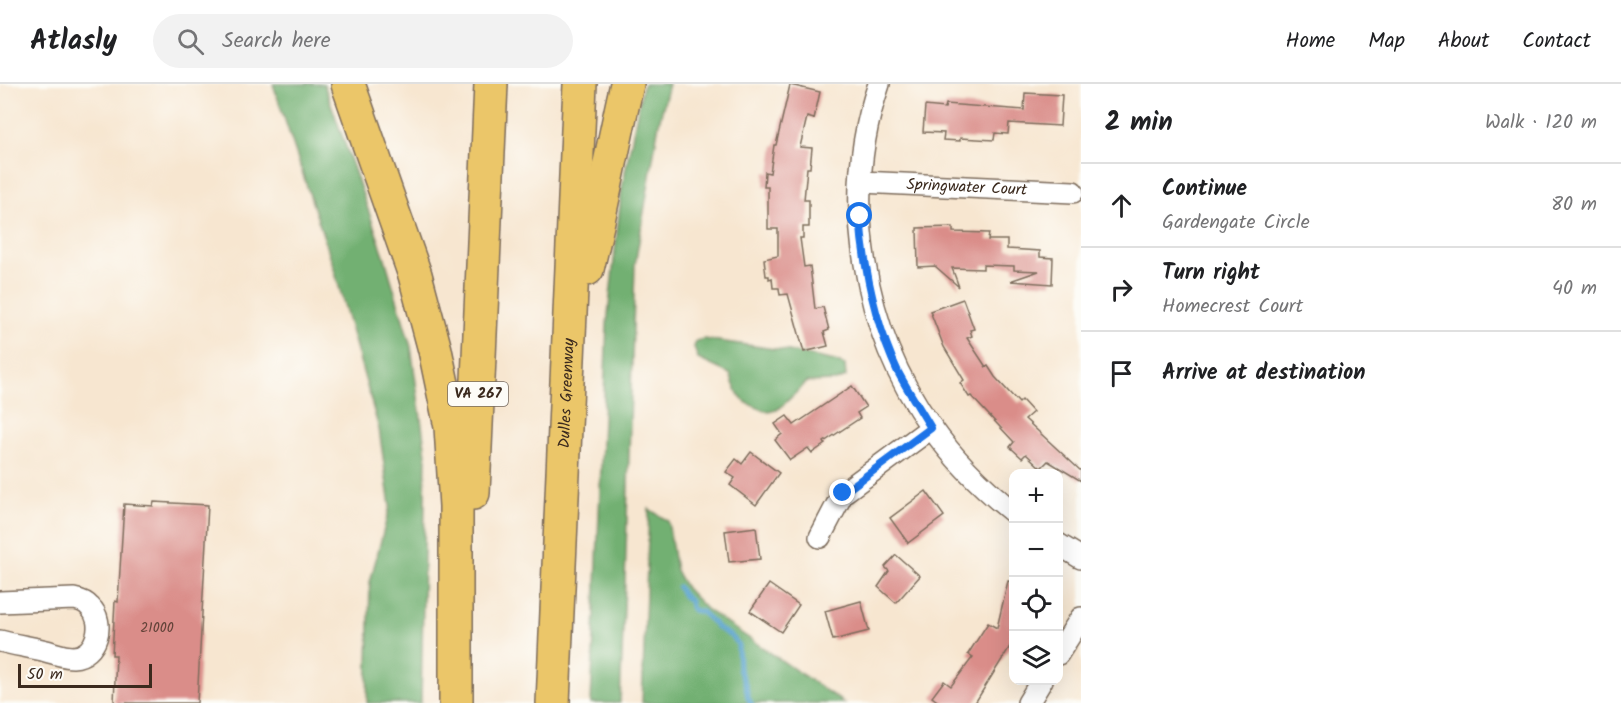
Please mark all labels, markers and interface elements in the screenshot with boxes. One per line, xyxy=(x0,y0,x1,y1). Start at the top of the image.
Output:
search box xyxy=(153,14,573,68)
text: Atlasly xyxy=(30,19,117,64)
text: Search here xyxy=(222,24,331,59)
icon: search xyxy=(174,25,207,58)
text: Home xyxy=(1286,25,1335,58)
text: Map xyxy=(1368,25,1405,58)
text: About xyxy=(1438,25,1489,58)
text: Contact xyxy=(1522,25,1591,58)
text: 2 min xyxy=(1105,102,1173,144)
text: Walk · 120 m xyxy=(1485,107,1597,139)
street label: Springwater Court xyxy=(906,172,1029,202)
text: Continue xyxy=(1162,172,1247,207)
icon: ahead xyxy=(1105,189,1138,222)
text: 80 m xyxy=(1551,189,1597,221)
route start xyxy=(846,202,872,228)
text: Gardengate Circle xyxy=(1162,207,1310,239)
text: Turn right xyxy=(1162,256,1260,291)
icon: right xyxy=(1105,273,1138,306)
text: 40 m xyxy=(1552,273,1597,305)
text: Homecrest Court xyxy=(1162,291,1303,323)
street label: Dulles Greenway xyxy=(552,337,581,449)
text: Arrive at destination xyxy=(1162,356,1365,391)
icon: arrive xyxy=(1105,357,1138,390)
road number: VA 267 xyxy=(448,382,508,406)
map controls xyxy=(1009,469,1063,685)
button: + xyxy=(1009,469,1063,523)
route end xyxy=(829,479,855,505)
button: − xyxy=(1009,523,1063,577)
button: locate xyxy=(1009,577,1063,631)
house number: 21000 xyxy=(140,617,174,639)
button: layers xyxy=(1009,631,1063,685)
scale bar xyxy=(18,661,152,688)
text: 50 m xyxy=(27,662,63,687)

